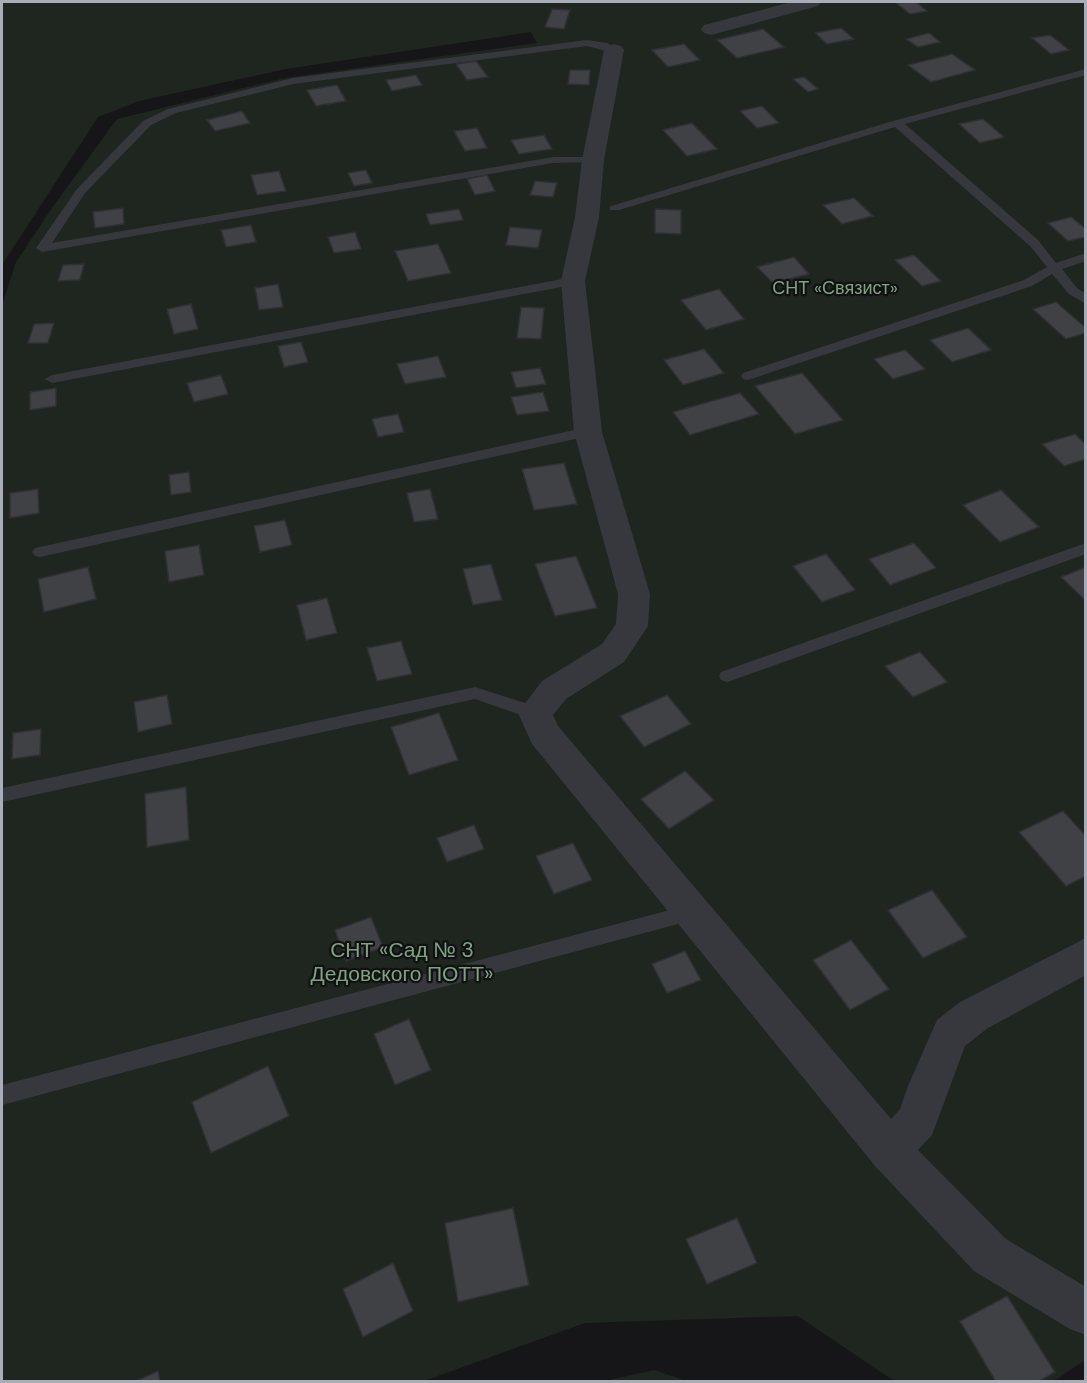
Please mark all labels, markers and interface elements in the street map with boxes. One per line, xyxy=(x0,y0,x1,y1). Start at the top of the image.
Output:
park label: СНТ «Связист» xyxy=(772,276,898,300)
park label: СНТ «Сад № 3 Дедовского ПОТТ» xyxy=(311,936,493,988)

